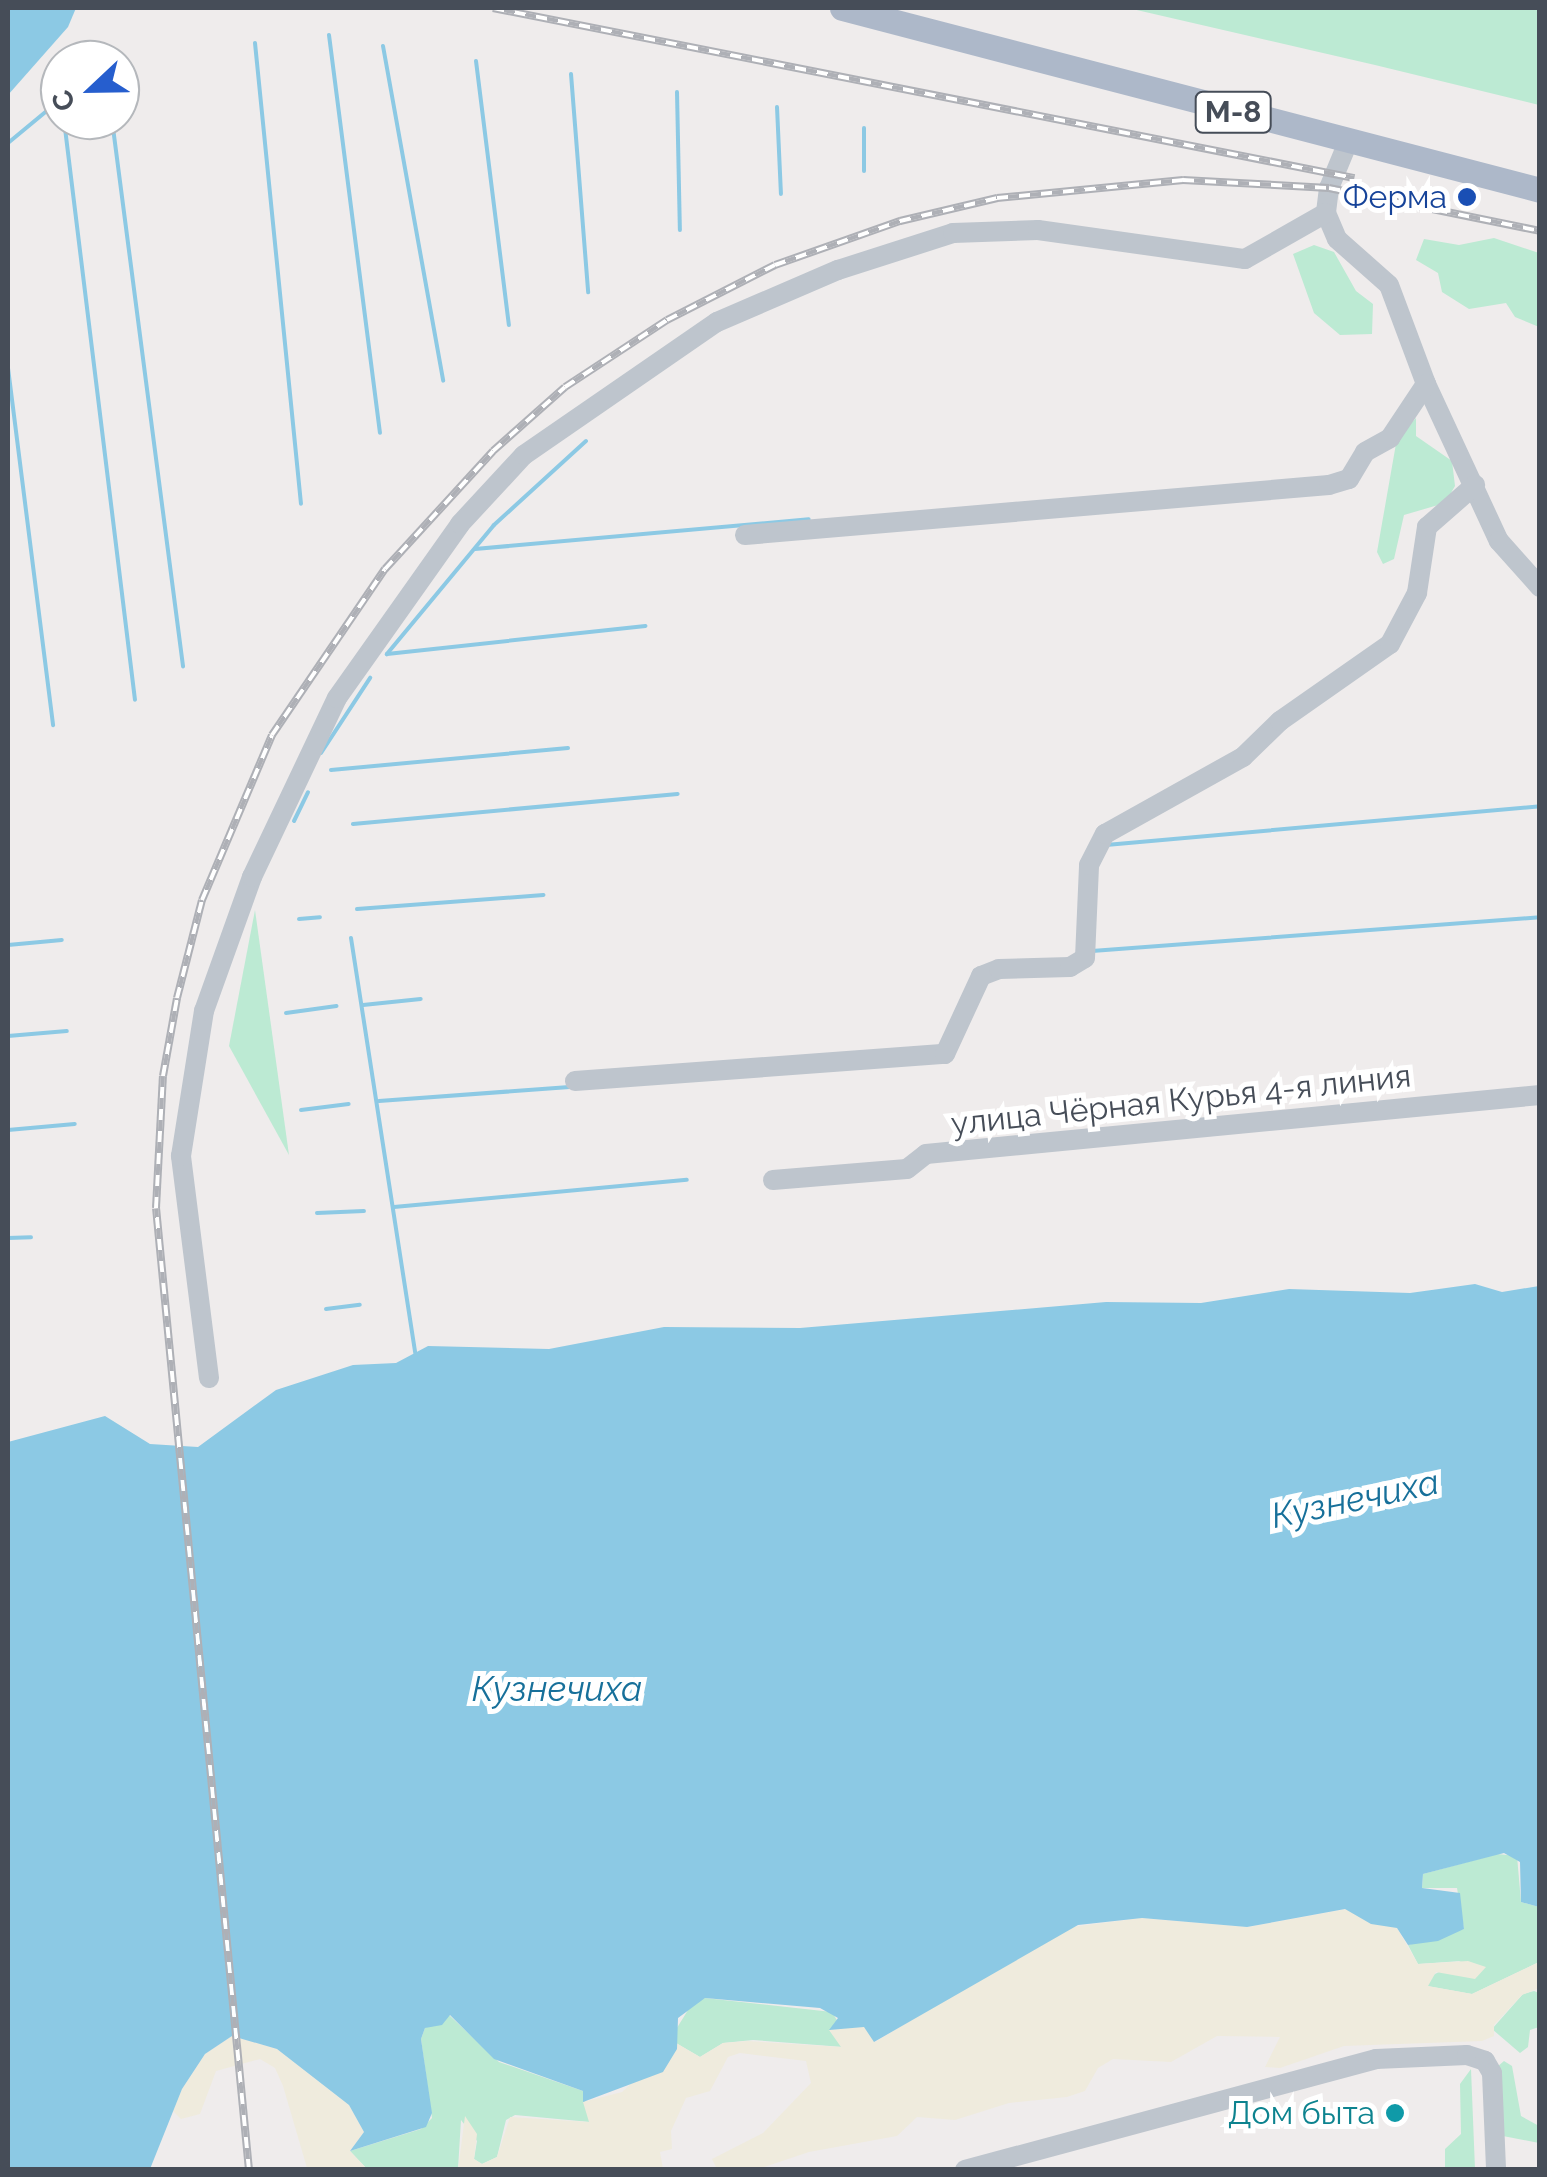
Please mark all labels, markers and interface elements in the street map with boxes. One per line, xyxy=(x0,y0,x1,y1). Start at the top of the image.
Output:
north arrow xyxy=(40,40,140,140)
text: С xyxy=(45,86,82,116)
road number: М-8 xyxy=(1193,87,1273,137)
place label: Ферма xyxy=(1343,178,1447,216)
marker: Ферма xyxy=(1456,186,1478,208)
street label: улица Чёрная Курья 4-я линия xyxy=(949,1057,1413,1143)
water label: Кузнечиха xyxy=(1267,1461,1443,1537)
water label: Кузнечиха xyxy=(472,1668,642,1710)
place label: Дом быта xyxy=(1228,2094,1375,2132)
marker: Дом быта xyxy=(1384,2102,1406,2124)

